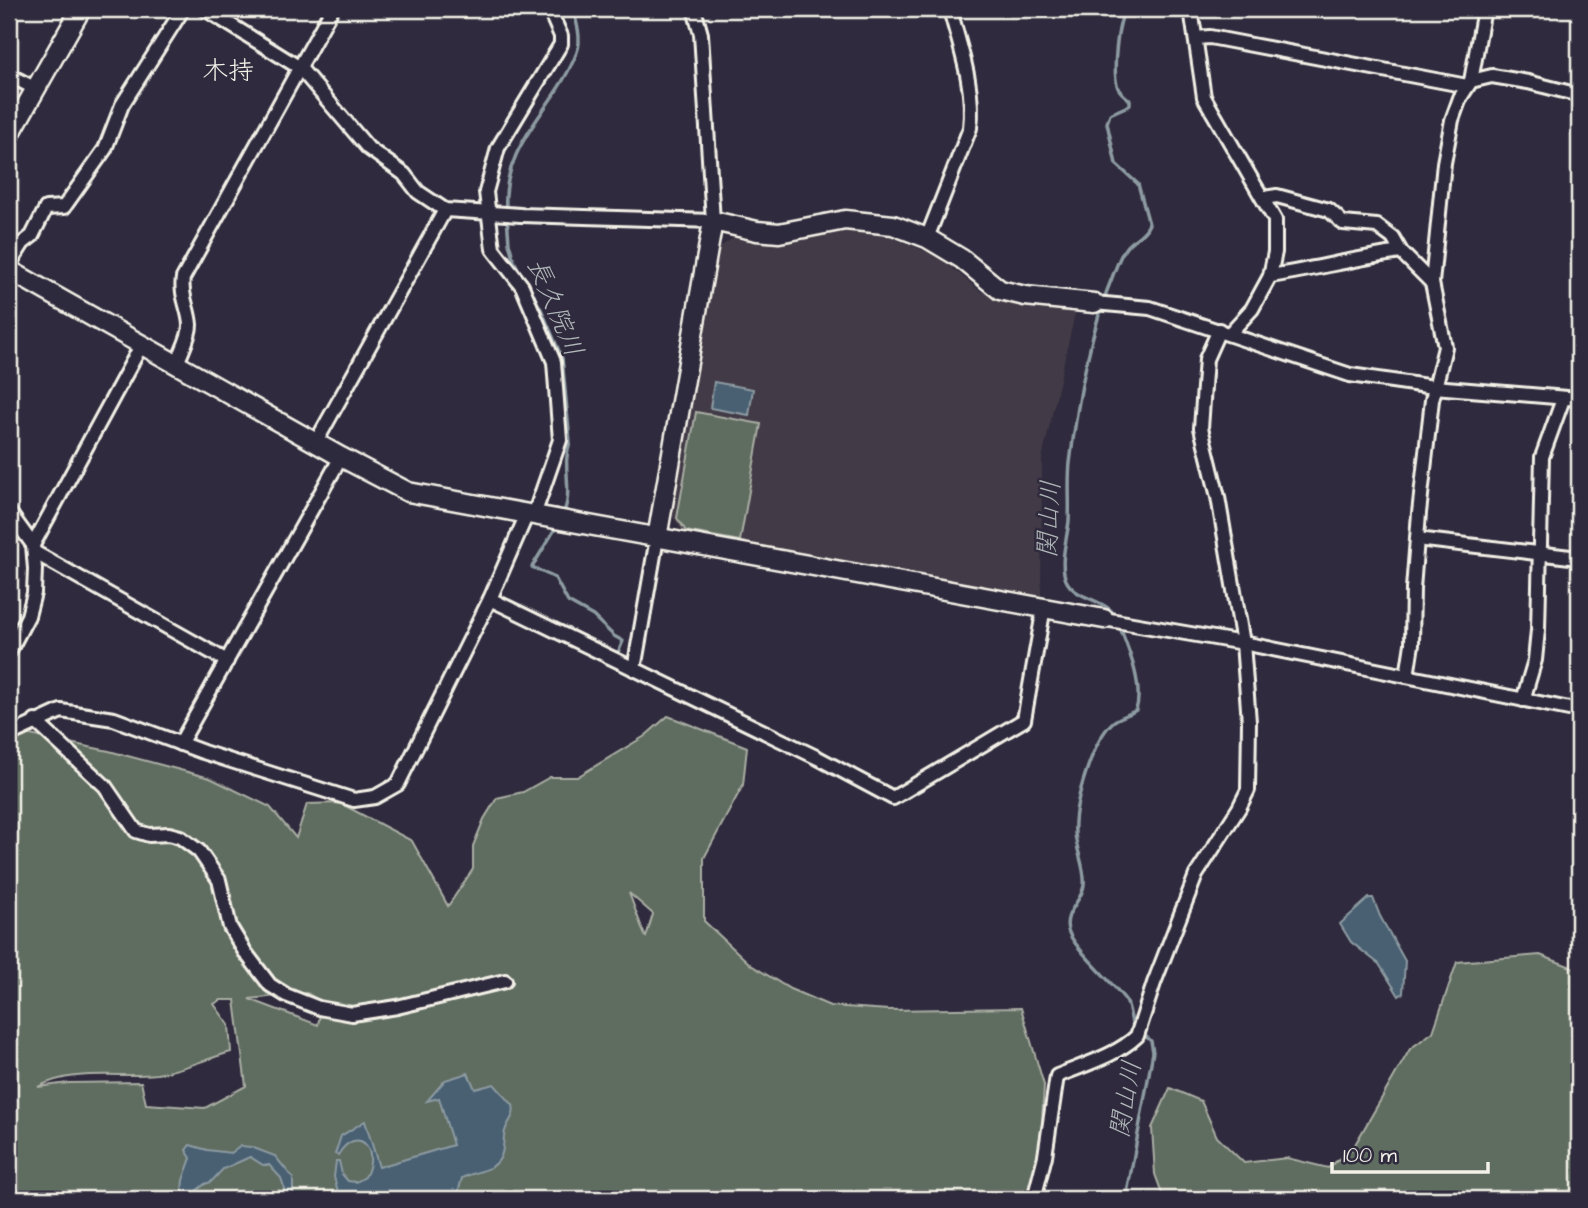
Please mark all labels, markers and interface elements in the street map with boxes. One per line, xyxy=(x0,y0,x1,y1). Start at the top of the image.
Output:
district label: 木持 xyxy=(202,53,254,89)
water label: 長久院川 xyxy=(518,252,592,362)
water label: 関山川 xyxy=(1029,479,1069,559)
water label: 関山川 xyxy=(1101,1058,1150,1141)
scale bar xyxy=(1332,1131,1488,1175)
text: 100 m xyxy=(1343,1141,1398,1170)

